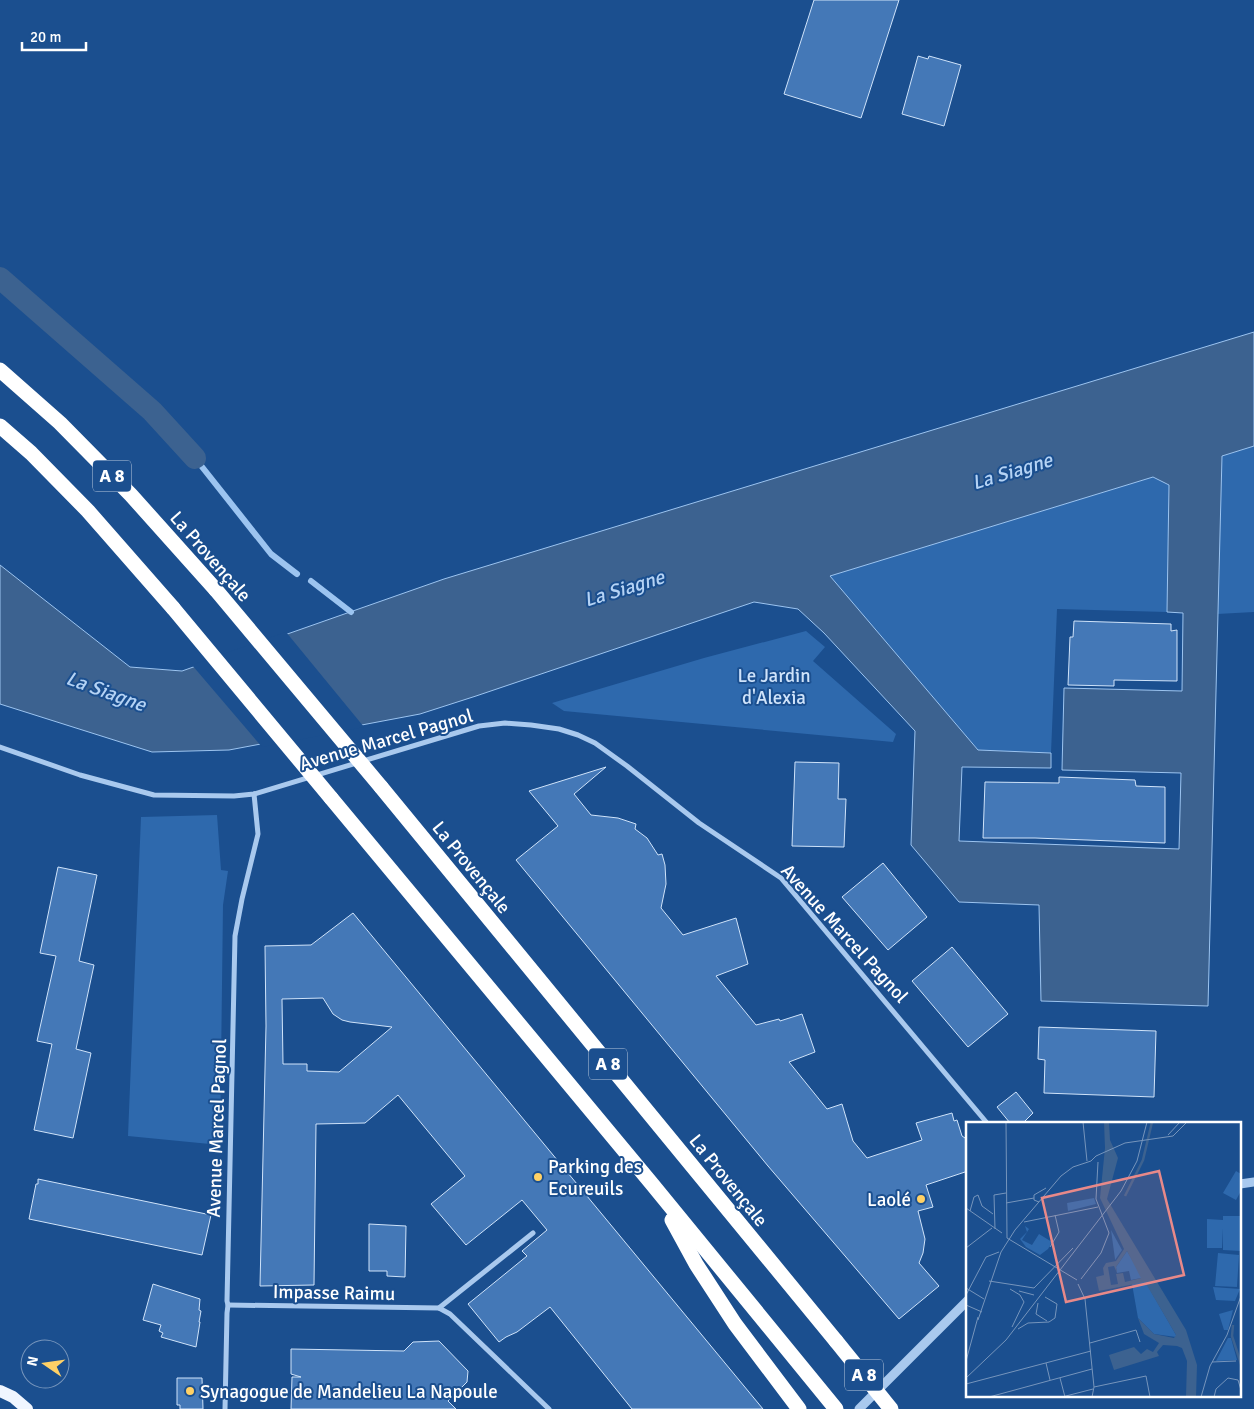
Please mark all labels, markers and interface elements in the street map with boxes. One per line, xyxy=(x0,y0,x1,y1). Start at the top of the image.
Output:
scale bar xyxy=(22,20,86,52)
text: 20 m xyxy=(30,28,61,46)
water label: La Siagne xyxy=(969,447,1056,496)
road number: A 8 xyxy=(93,461,131,492)
street label: La Provençale xyxy=(164,506,256,607)
water label: La Siagne xyxy=(581,564,668,613)
park label: Le Jardin d'Alexia xyxy=(737,664,811,710)
water label: La Siagne xyxy=(63,666,150,718)
street label: Avenue Marcel Pagnol xyxy=(297,704,476,776)
street label: La Provençale xyxy=(427,817,516,919)
street label: Avenue Marcel Pagnol xyxy=(775,859,913,1008)
street label: Avenue Marcel Pagnol xyxy=(202,1038,232,1218)
road number: A 8 xyxy=(589,1048,627,1080)
inset map xyxy=(966,1122,1242,1396)
street label: La Provençale xyxy=(684,1130,773,1232)
place label: Parking des Ecureuils xyxy=(548,1155,642,1201)
marker: Parking des Ecureuils xyxy=(532,1171,544,1183)
place label: Laolé xyxy=(867,1188,911,1212)
marker: Laolé xyxy=(915,1193,927,1205)
street label: Impasse Raimu xyxy=(273,1280,395,1306)
north arrow xyxy=(20,1339,70,1389)
text: N xyxy=(23,1355,42,1368)
road number: A 8 xyxy=(845,1360,883,1390)
place label: Synagogue de Mandelieu La Napoule xyxy=(200,1380,498,1404)
marker: Synagogue de Mandelieu La Napoule xyxy=(184,1385,196,1397)

